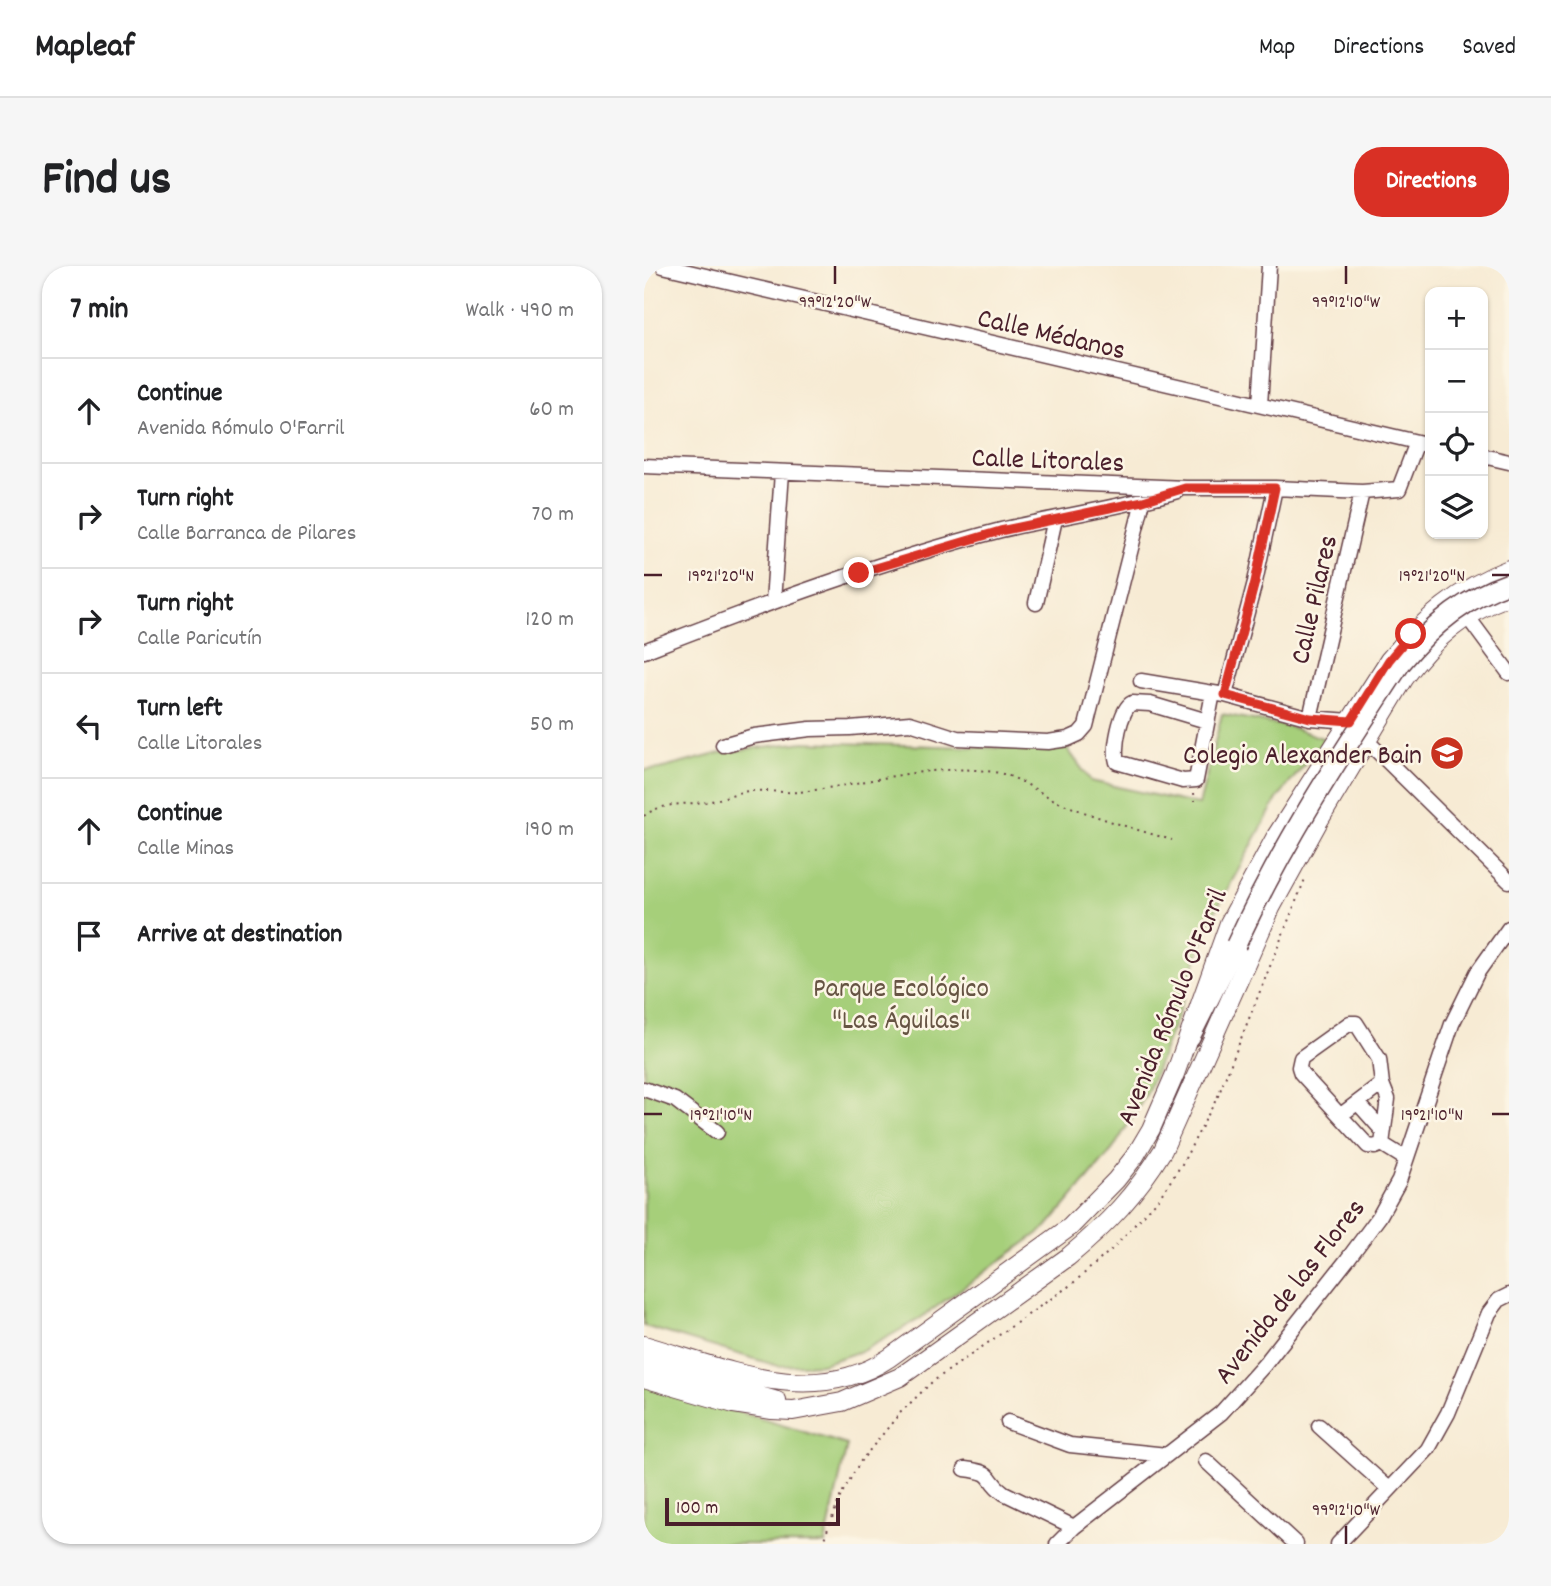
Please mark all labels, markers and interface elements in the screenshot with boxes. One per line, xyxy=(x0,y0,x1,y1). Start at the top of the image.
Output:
text: Mapleaf xyxy=(35,25,135,72)
text: Map xyxy=(1259,31,1295,65)
text: Directions xyxy=(1333,31,1424,65)
text: Saved xyxy=(1462,31,1516,65)
text: Find us xyxy=(42,147,171,217)
button: Directions xyxy=(1354,147,1509,217)
map controls xyxy=(1425,287,1488,539)
button: + xyxy=(1425,287,1488,350)
text: 7 min xyxy=(70,290,128,333)
text: 99°12'20"W xyxy=(799,291,872,316)
text: 99°12'10"W xyxy=(1312,291,1381,316)
text: Walk · 490 m xyxy=(466,295,574,328)
street label: Calle Médanos xyxy=(973,300,1129,373)
button: − xyxy=(1425,350,1488,413)
text: Continue xyxy=(137,376,222,413)
icon: ahead xyxy=(70,392,108,430)
text: 60 m xyxy=(529,394,574,427)
text: Avenida Rómulo O'Farril xyxy=(137,413,345,446)
button: locate xyxy=(1425,413,1488,476)
street label: Calle Litorales xyxy=(971,440,1125,486)
button: layers xyxy=(1425,476,1488,539)
text: Turn right xyxy=(137,481,234,518)
icon: right xyxy=(70,497,108,535)
text: 70 m xyxy=(532,499,574,532)
text: Calle Barranca de Pilares xyxy=(137,518,356,551)
street label: Calle Pilares xyxy=(1283,532,1351,669)
route end xyxy=(843,557,874,588)
text: 19°21'20"N xyxy=(688,565,754,590)
text: 19°21'20"N xyxy=(1399,565,1465,590)
text: Turn right xyxy=(137,586,234,623)
icon: right xyxy=(70,602,108,640)
text: 120 m xyxy=(525,604,574,637)
route start xyxy=(1395,618,1426,649)
text: Calle Paricutín xyxy=(137,623,262,656)
text: Turn left xyxy=(137,691,223,728)
icon: left xyxy=(70,707,108,745)
text: 50 m xyxy=(530,709,574,742)
text: Calle Litorales xyxy=(137,728,262,761)
school or university icon: Colegio Alexander Bain xyxy=(1428,734,1466,772)
place label: Colegio Alexander Bain xyxy=(1183,738,1422,778)
text: Continue xyxy=(137,796,222,833)
icon: ahead xyxy=(70,812,108,850)
text: 190 m xyxy=(525,814,574,847)
text: Calle Minas xyxy=(137,833,234,866)
street label: Avenida Rómulo O'Farril xyxy=(1109,883,1241,1133)
icon: arrive xyxy=(70,917,108,955)
text: Arrive at destination xyxy=(137,917,342,954)
park label: Parque Ecológico "Las Águilas" xyxy=(813,971,989,1043)
text: 19°21'10"N xyxy=(690,1104,752,1129)
text: 19°21'10"N xyxy=(1401,1104,1463,1129)
street label: Avenida de las Flores xyxy=(1207,1192,1377,1394)
scale bar xyxy=(665,1495,840,1527)
text: 100 m xyxy=(676,1496,718,1523)
text: 99°12'10"W xyxy=(1312,1499,1381,1524)

